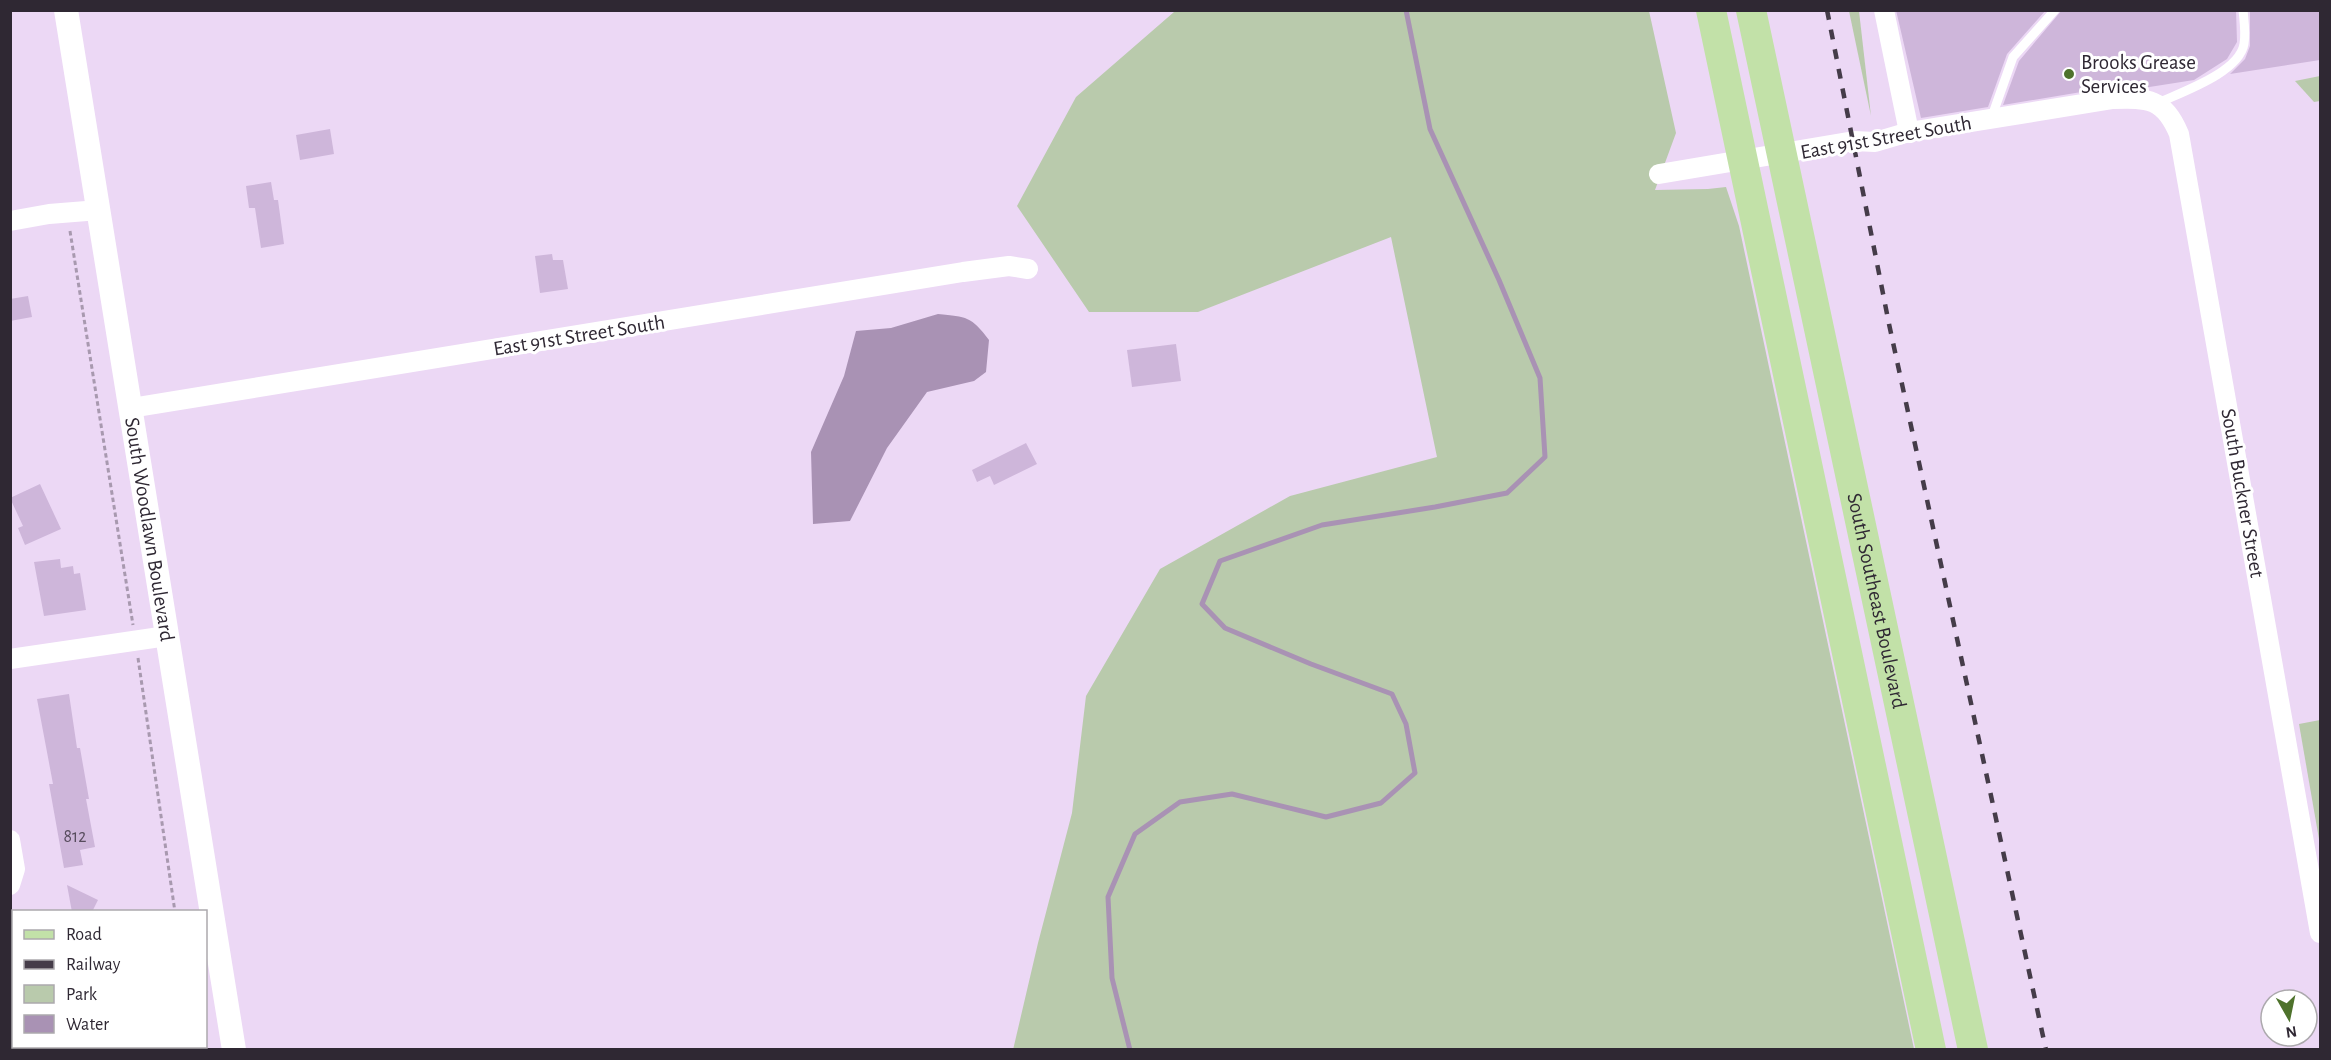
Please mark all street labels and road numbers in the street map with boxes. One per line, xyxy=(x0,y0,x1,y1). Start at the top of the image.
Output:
street label: East 91st Street South xyxy=(1799,112,1973,163)
street label: East 91st Street South xyxy=(492,312,666,359)
street label: South Buckner Street xyxy=(2217,407,2268,580)
street label: South Woodlawn Boulevard xyxy=(121,416,178,643)
street label: South Southeast Boulevard xyxy=(1843,491,1910,711)

